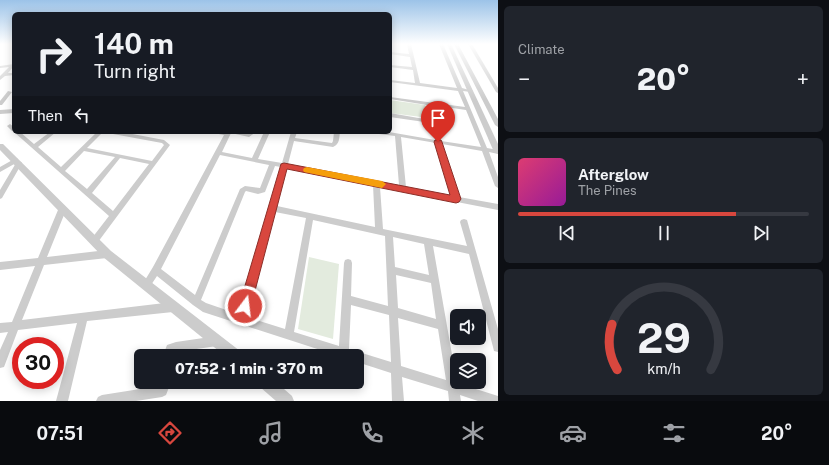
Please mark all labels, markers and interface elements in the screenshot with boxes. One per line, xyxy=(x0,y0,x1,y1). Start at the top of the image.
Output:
text: 140 m xyxy=(94,27,174,60)
icon: right xyxy=(28,28,80,80)
text: Climate xyxy=(518,42,565,57)
text: Turn right xyxy=(94,61,176,82)
text: 20° xyxy=(637,61,690,97)
text: − xyxy=(518,66,530,92)
text: + xyxy=(797,66,809,92)
pin xyxy=(421,101,455,142)
icon: left xyxy=(71,104,93,126)
text: Then xyxy=(28,107,63,124)
icon: arrive xyxy=(427,107,449,129)
text: Afterglow xyxy=(578,166,649,183)
text: The Pines xyxy=(578,183,637,198)
icon: previous xyxy=(556,222,578,244)
icon: pause xyxy=(653,222,675,244)
icon: next xyxy=(750,222,772,244)
position arrow xyxy=(224,285,266,327)
map controls xyxy=(450,309,486,389)
button: sound xyxy=(450,309,486,345)
text: 29 xyxy=(637,313,690,362)
speed limit sign: 30 xyxy=(12,337,64,389)
button: layers xyxy=(450,353,486,389)
text: 07:52 · 1 min · 370 m xyxy=(175,360,323,377)
text: km/h xyxy=(647,360,680,377)
icon: directions xyxy=(156,419,184,447)
icon: music xyxy=(257,419,285,447)
icon: phone xyxy=(358,419,386,447)
icon: climate xyxy=(459,419,487,447)
icon: car xyxy=(559,419,587,447)
icon: filters xyxy=(660,419,688,447)
text: 07:51 xyxy=(36,423,84,444)
text: 20° xyxy=(761,423,793,444)

